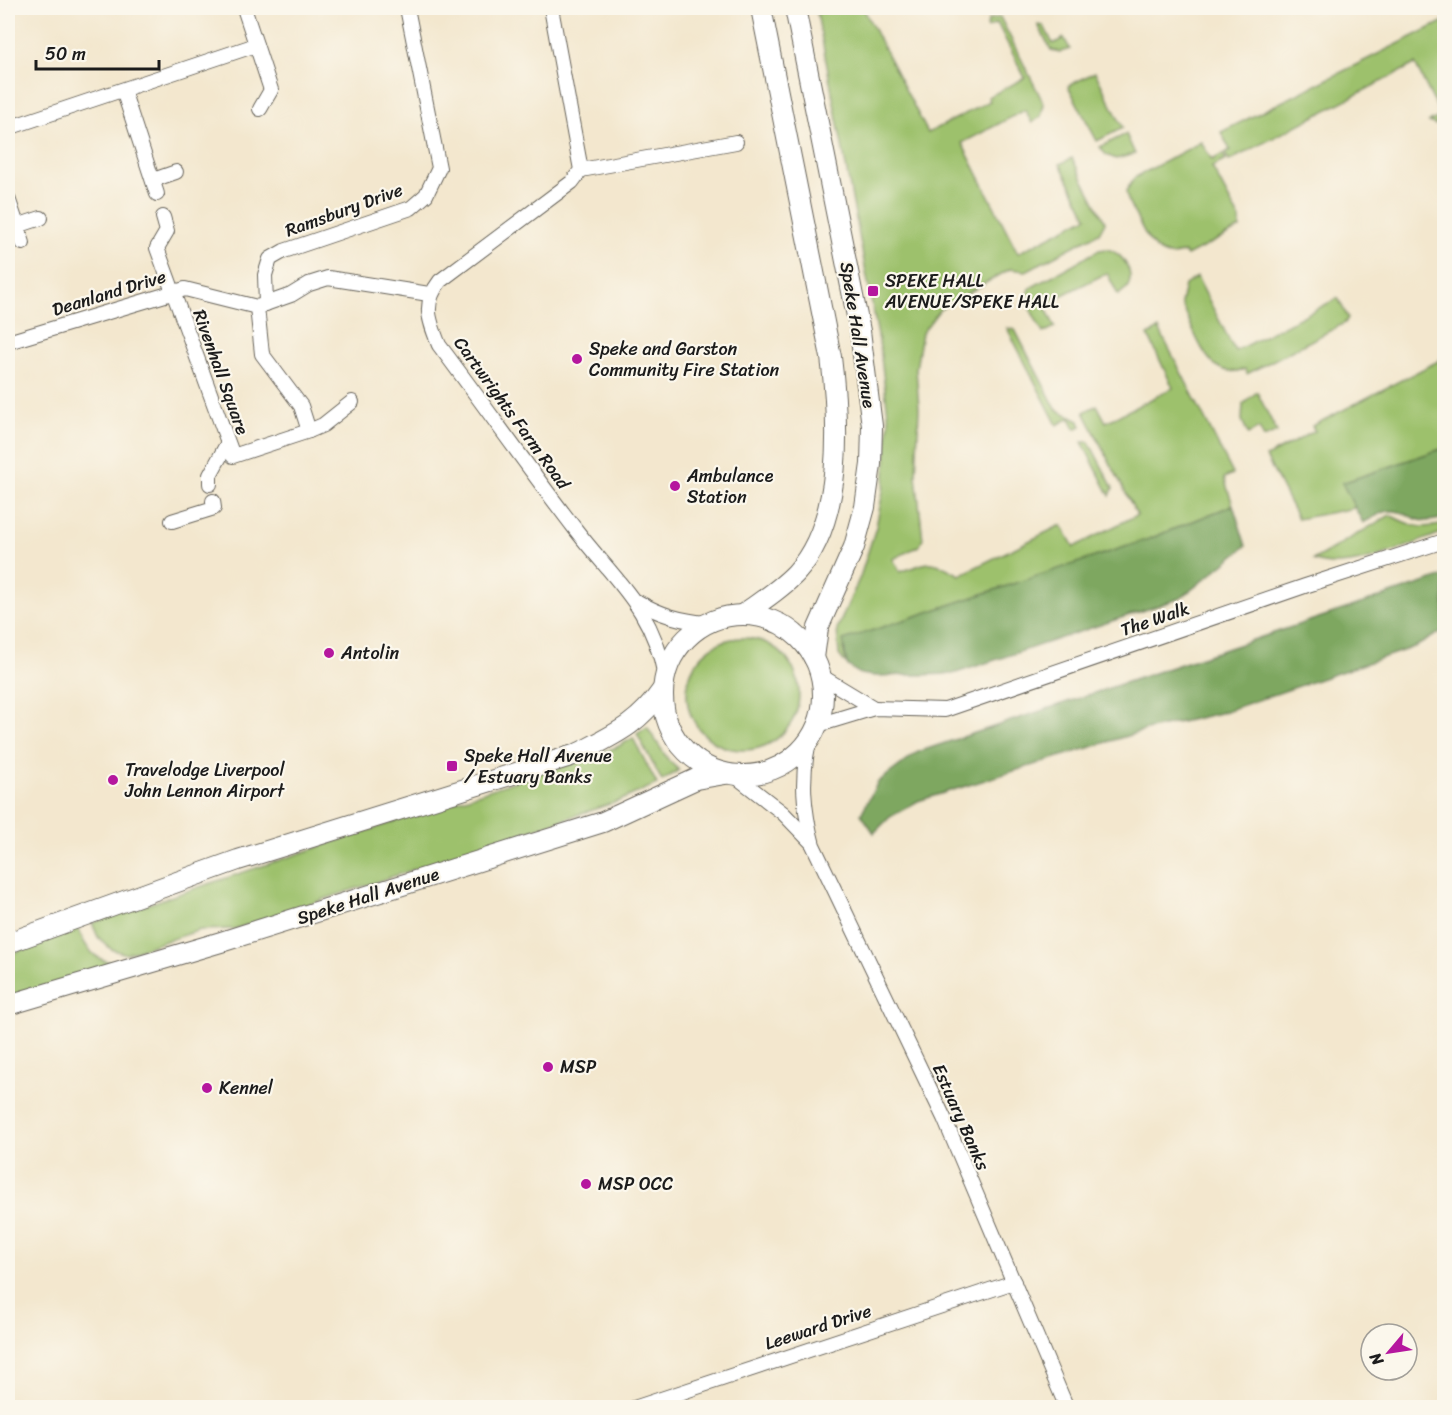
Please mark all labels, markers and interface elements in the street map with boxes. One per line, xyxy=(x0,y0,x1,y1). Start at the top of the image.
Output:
scale bar xyxy=(36,33,159,71)
text: 50 m xyxy=(45,38,86,70)
street label: Ramsbury Drive xyxy=(281,174,407,246)
street label: Speke Hall Avenue xyxy=(831,260,885,411)
street label: Deanland Drive xyxy=(48,261,170,325)
place label: SPEKE HALL AVENUE/SPEKE HALL xyxy=(884,265,1060,318)
marker: SPEKE HALL AVENUE/SPEKE HALL xyxy=(866,284,880,298)
street label: Rivenhall Square xyxy=(183,305,259,440)
street label: Cartwrights Farm Road xyxy=(445,330,580,498)
place label: Speke and Garston Community Fire Station xyxy=(589,333,780,386)
marker: Speke and Garston Community Fire Station xyxy=(570,352,584,366)
place label: Ambulance Station xyxy=(686,460,774,513)
marker: Ambulance Station xyxy=(668,479,682,493)
street label: The Walk xyxy=(1116,592,1194,646)
place label: Antolin xyxy=(340,637,400,669)
marker: Antolin xyxy=(322,646,336,660)
place label: Speke Hall Avenue / Estuary Banks xyxy=(464,740,612,793)
place label: Travelodge Liverpool John Lennon Airport xyxy=(124,754,285,807)
marker: Speke Hall Avenue / Estuary Banks xyxy=(445,759,459,773)
marker: Travelodge Liverpool John Lennon Airport xyxy=(106,773,120,787)
street label: Speke Hall Avenue xyxy=(293,858,444,934)
place label: MSP xyxy=(560,1051,597,1083)
street label: Estuary Banks xyxy=(923,1058,999,1176)
marker: MSP xyxy=(541,1060,555,1074)
place label: Kennel xyxy=(219,1072,274,1104)
marker: Kennel xyxy=(200,1081,214,1095)
place label: MSP OCC xyxy=(598,1168,673,1200)
marker: MSP OCC xyxy=(579,1177,593,1191)
street label: Leeward Drive xyxy=(760,1295,876,1359)
north arrow xyxy=(1359,1322,1419,1382)
text: N xyxy=(1361,1346,1392,1372)

